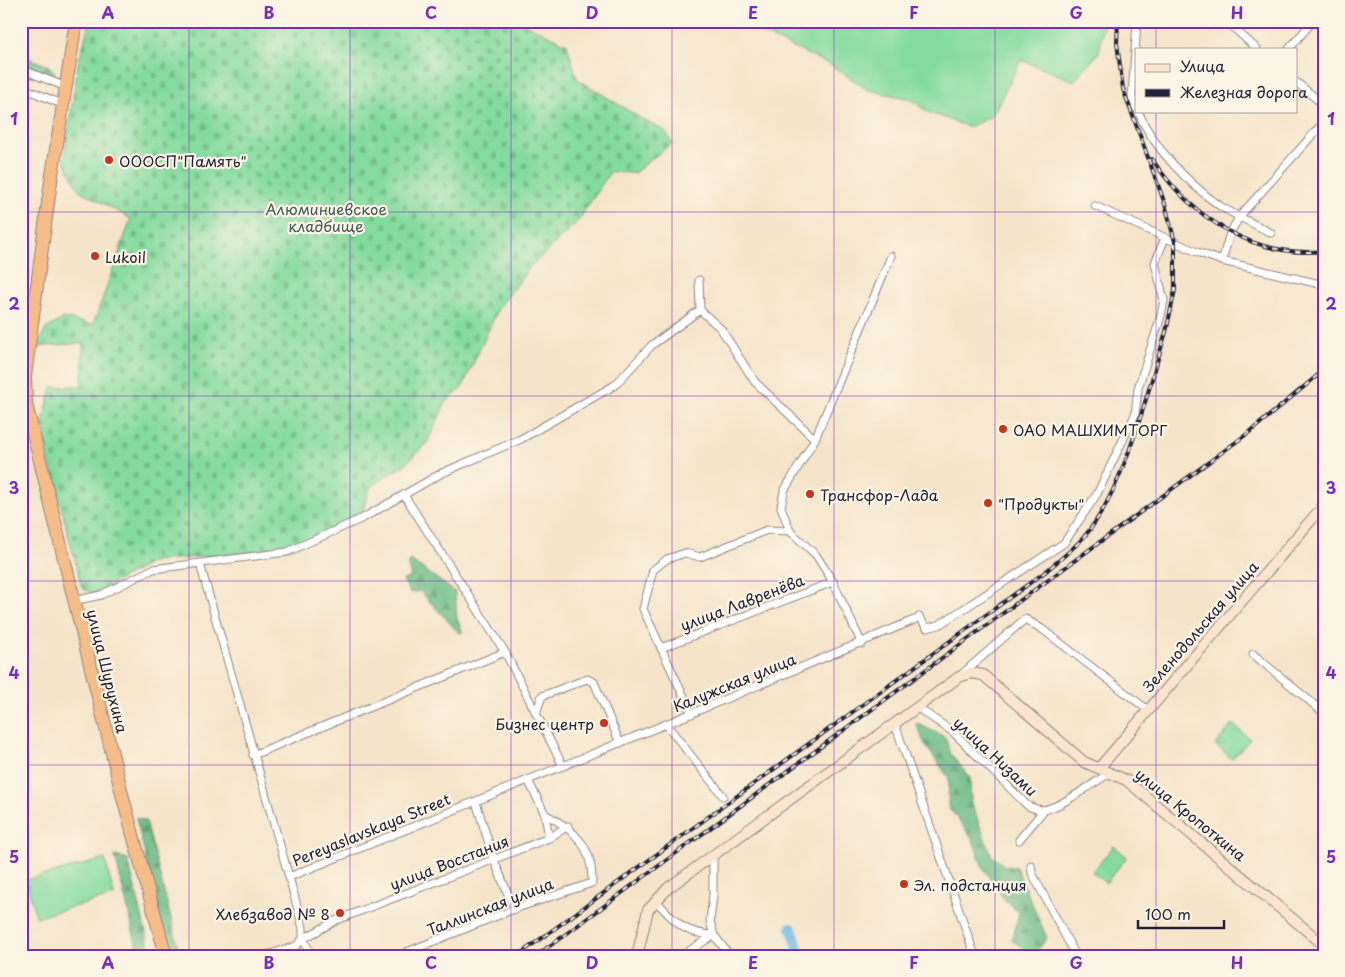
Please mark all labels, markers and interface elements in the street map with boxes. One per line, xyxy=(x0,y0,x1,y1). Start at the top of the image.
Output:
text: A xyxy=(102,0,115,24)
text: B xyxy=(264,0,275,24)
text: C xyxy=(425,0,437,24)
text: D xyxy=(586,0,598,24)
text: E xyxy=(748,0,758,24)
text: F xyxy=(909,0,919,24)
text: G xyxy=(1069,0,1083,24)
text: H xyxy=(1231,0,1243,24)
legend xyxy=(1135,48,1298,112)
text: Улица xyxy=(1180,54,1225,77)
text: Железная дорога xyxy=(1180,80,1308,103)
text: 1 xyxy=(10,106,18,130)
text: 1 xyxy=(1327,106,1335,130)
place label: ОООСП"Память" xyxy=(119,149,247,172)
marker: ОООСП"Память" xyxy=(103,154,115,166)
park label: Алюминиевское кладбище xyxy=(265,197,387,237)
place label: Lukoil xyxy=(105,245,146,268)
marker: Lukoil xyxy=(89,250,101,262)
text: 2 xyxy=(8,291,20,315)
text: 2 xyxy=(1325,291,1337,315)
place label: ОАО МАШХИМТОРГ xyxy=(1013,418,1168,441)
marker: ОАО МАШХИМТОРГ xyxy=(997,423,1009,435)
text: 3 xyxy=(9,475,19,499)
text: 3 xyxy=(1326,475,1336,499)
place label: Трансфор-Лада xyxy=(820,483,939,506)
marker: Трансфор-Лада xyxy=(804,488,816,500)
place label: "Продукты" xyxy=(998,492,1084,515)
marker: "Продукты" xyxy=(982,497,994,509)
street label: Зеленодольская улица xyxy=(1137,555,1264,696)
street label: улица Лавренёва xyxy=(677,568,808,636)
street label: улица Шурухина xyxy=(81,607,135,736)
street label: Калужская улица xyxy=(669,647,800,717)
text: 4 xyxy=(9,660,20,684)
text: 4 xyxy=(1326,660,1337,684)
street label: улица Низами xyxy=(949,711,1043,801)
place label: Бизнес центр xyxy=(495,712,594,735)
marker: Бизнес центр xyxy=(598,717,610,729)
street label: улица Кропоткина xyxy=(1131,762,1252,866)
street label: Pereyaslavskaya Street xyxy=(289,787,453,871)
street label: улица Восстания xyxy=(386,829,512,895)
text: 5 xyxy=(9,844,19,868)
text: 5 xyxy=(1326,844,1336,868)
street label: Таллинская улица xyxy=(424,871,557,941)
place label: Эл. подстанция xyxy=(913,873,1027,896)
marker: Эл. подстанция xyxy=(898,878,910,890)
scale bar xyxy=(1138,897,1224,929)
place label: Хлебзавод № 8 xyxy=(216,902,330,925)
text: 100 m xyxy=(1145,902,1191,925)
marker: Хлебзавод № 8 xyxy=(334,907,346,919)
text: A xyxy=(102,950,115,974)
text: B xyxy=(264,950,275,974)
text: C xyxy=(425,950,437,974)
text: D xyxy=(586,950,598,974)
text: E xyxy=(748,950,758,974)
text: F xyxy=(909,950,919,974)
text: G xyxy=(1069,950,1083,974)
text: H xyxy=(1231,950,1243,974)

